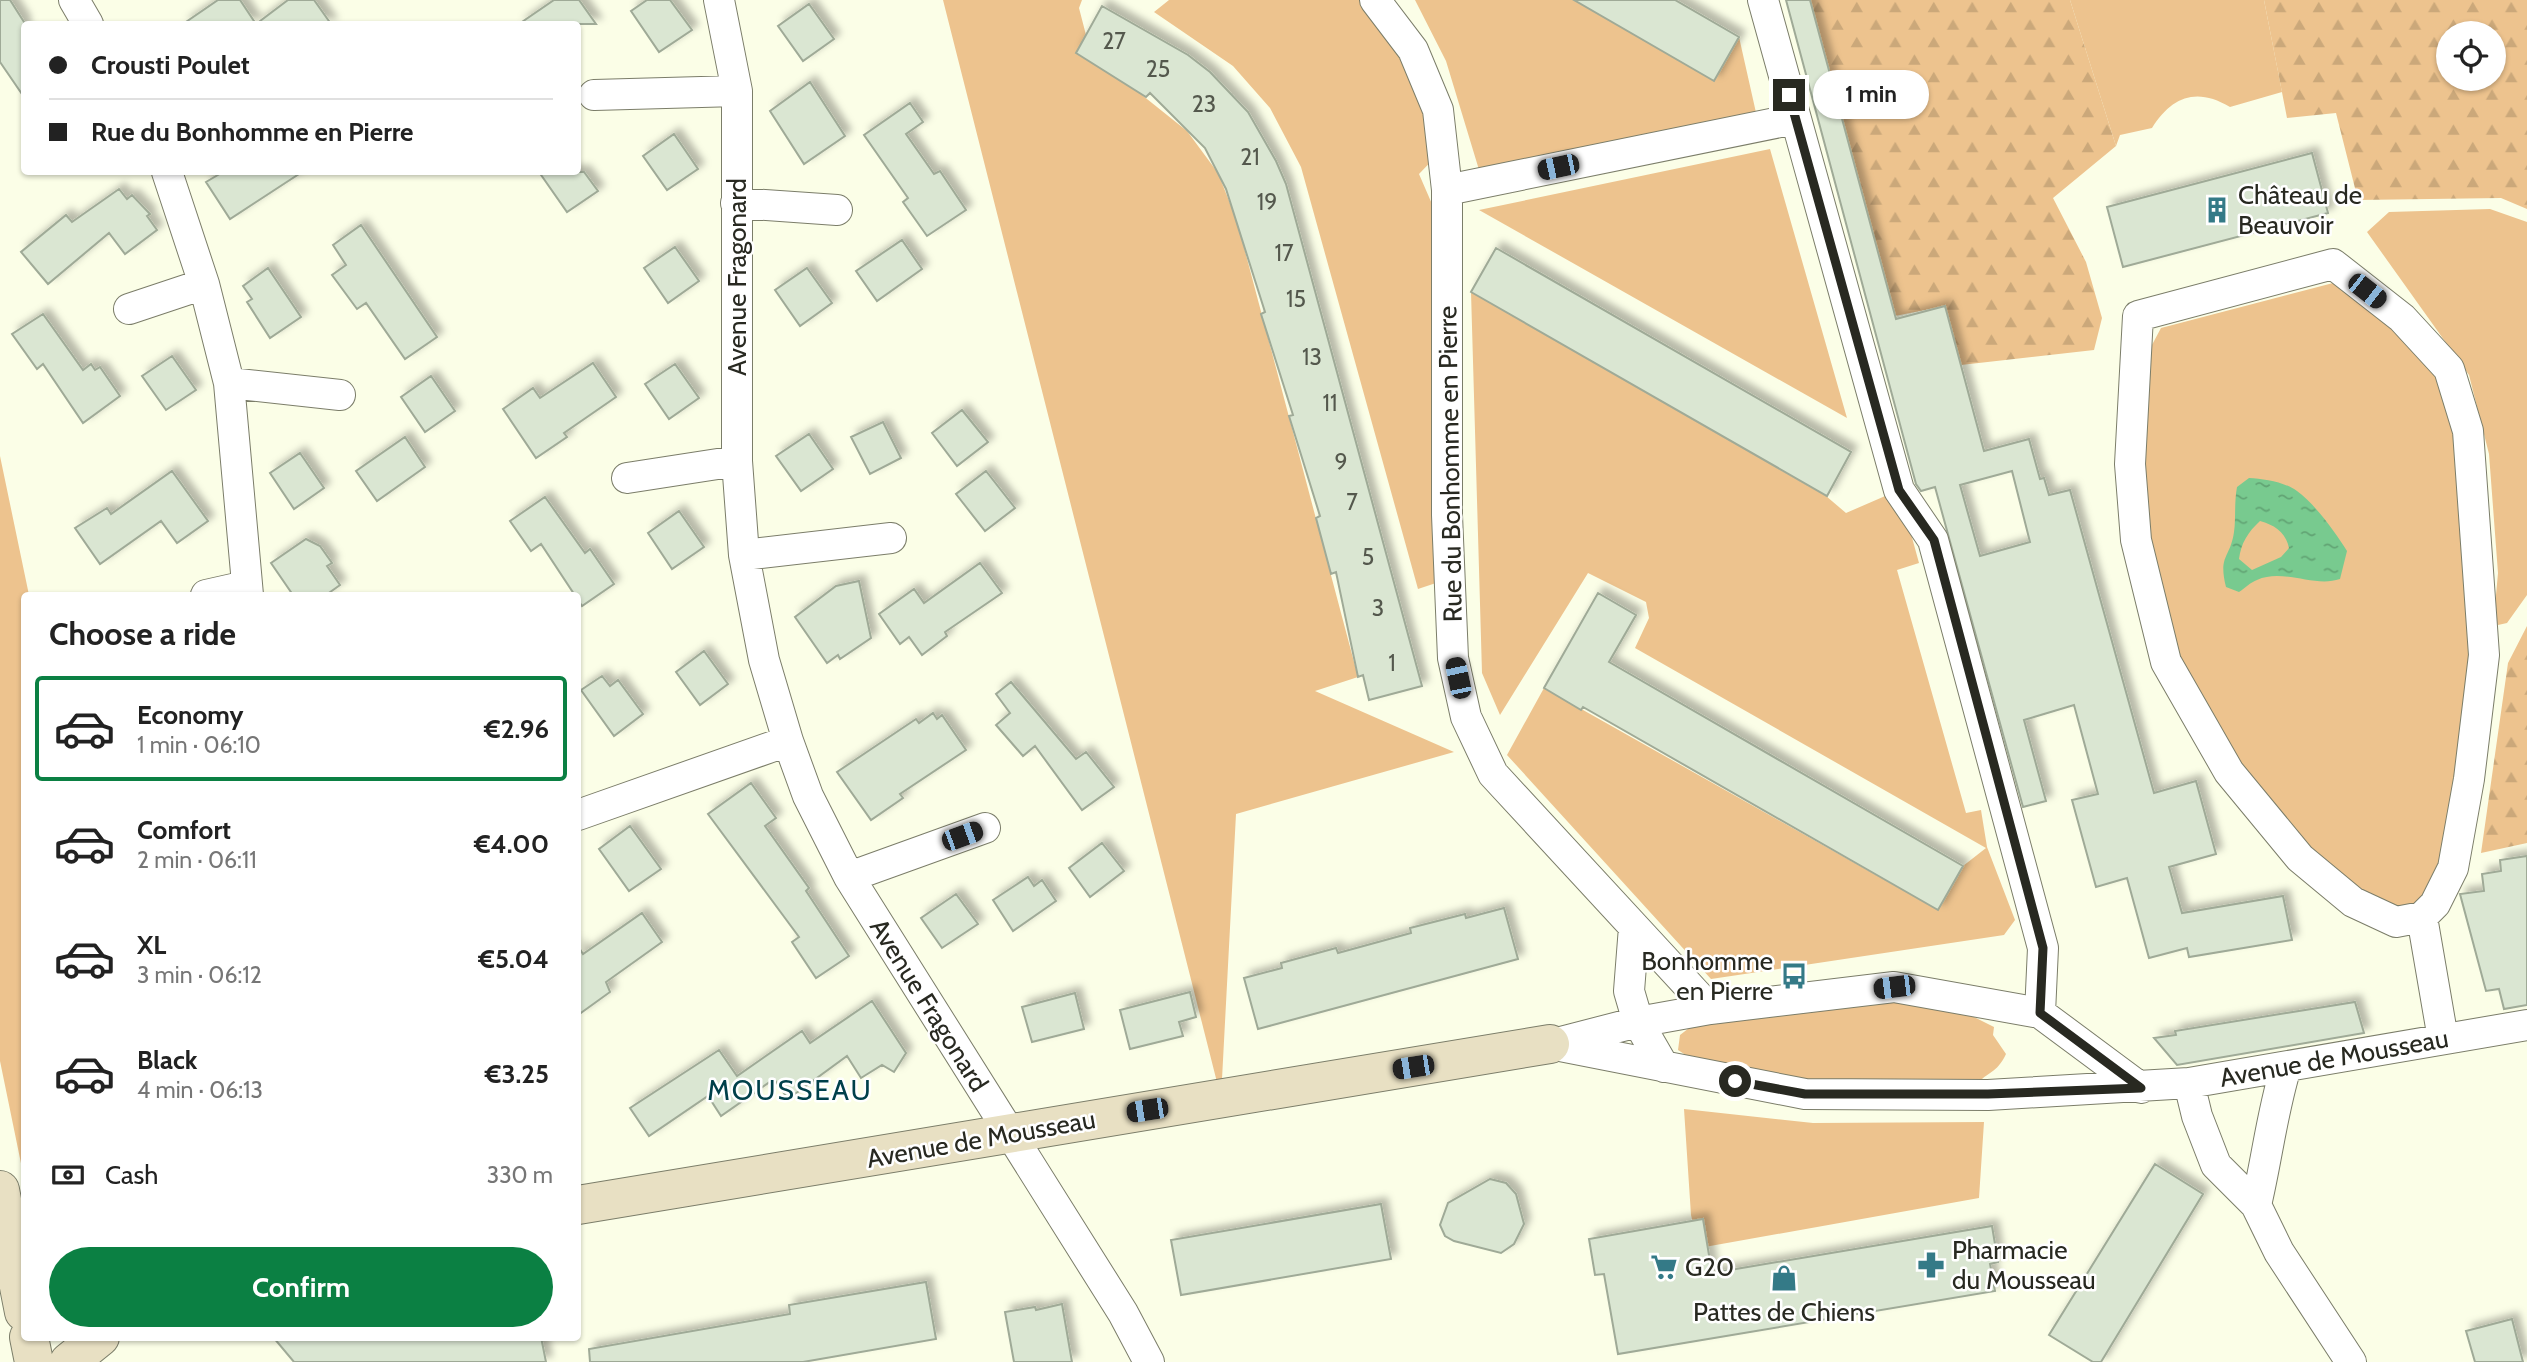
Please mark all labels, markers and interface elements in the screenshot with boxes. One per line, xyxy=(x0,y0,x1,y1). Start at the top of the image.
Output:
map controls xyxy=(2436,21,2506,91)
button: locate xyxy=(2436,21,2506,91)
house number: 27 xyxy=(1102,27,1126,55)
text: Crousti Poulet xyxy=(91,49,250,81)
house number: 25 xyxy=(1146,55,1170,83)
callout: 1 min xyxy=(1814,70,1929,119)
route end xyxy=(1773,79,1805,111)
text: 1 min xyxy=(1845,80,1897,108)
house number: 23 xyxy=(1192,90,1216,118)
text: Rue du Bonhomme en Pierre xyxy=(91,116,413,148)
house number: 21 xyxy=(1240,143,1260,171)
car xyxy=(1536,152,1581,182)
street label: Avenue Fragonard xyxy=(721,178,753,376)
place label: Château de Beauvoir xyxy=(2238,179,2362,241)
house number: 19 xyxy=(1257,188,1277,216)
building icon: Château de Beauvoir xyxy=(2202,195,2232,225)
house number: 17 xyxy=(1274,239,1294,267)
car xyxy=(2344,270,2391,312)
house number: 15 xyxy=(1286,285,1306,313)
street label: Rue du Bonhomme en Pierre xyxy=(1431,306,1469,622)
house number: 13 xyxy=(1302,343,1322,371)
house number: 11 xyxy=(1323,389,1338,417)
house number: 9 xyxy=(1334,448,1348,476)
house number: 7 xyxy=(1346,488,1358,516)
house number: 5 xyxy=(1362,543,1374,571)
house number: 3 xyxy=(1372,594,1384,622)
text: Choose a ride xyxy=(49,614,236,653)
house number: 1 xyxy=(1388,649,1396,677)
car xyxy=(1444,655,1473,701)
icon: car xyxy=(53,697,116,760)
text: Economy xyxy=(137,699,243,731)
text: €2.96 xyxy=(484,713,549,745)
text: 1 min · 06:10 xyxy=(137,731,261,759)
icon: car xyxy=(53,812,116,875)
text: Comfort xyxy=(137,814,231,846)
car xyxy=(939,819,986,853)
text: €4.00 xyxy=(474,828,549,860)
text: 2 min · 06:11 xyxy=(137,846,257,874)
street label: Avenue Fragonard xyxy=(863,913,995,1097)
icon: car xyxy=(53,927,116,990)
text: XL xyxy=(137,929,166,961)
text: €5.04 xyxy=(478,943,549,975)
place label: Bonhomme en Pierre xyxy=(1641,945,1773,1007)
text: 3 min · 06:12 xyxy=(137,961,262,989)
bus stop icon: Bonhomme en Pierre xyxy=(1779,961,1809,991)
car xyxy=(1872,974,1917,1000)
street label: Avenue de Mousseau xyxy=(2217,1022,2451,1094)
icon: car xyxy=(53,1042,116,1105)
text: Black xyxy=(137,1044,197,1076)
car xyxy=(1391,1053,1436,1081)
text: €3.25 xyxy=(485,1058,549,1090)
route start xyxy=(1719,1065,1751,1097)
district label: MOUSSEAU xyxy=(707,1073,873,1107)
text: 4 min · 06:13 xyxy=(137,1076,263,1104)
car xyxy=(1125,1096,1170,1124)
street label: Avenue de Mousseau xyxy=(864,1103,1098,1175)
icon: cash xyxy=(49,1156,87,1194)
text: Cash xyxy=(105,1159,158,1191)
text: 330 m xyxy=(487,1161,553,1189)
place label: Pharmacie du Mousseau xyxy=(1952,1234,2096,1296)
button: Confirm xyxy=(49,1247,553,1327)
pharmacy icon: Pharmacie du Mousseau xyxy=(1916,1250,1946,1280)
place label: G20 xyxy=(1685,1251,1734,1283)
supermarket icon: G20 xyxy=(1649,1252,1679,1282)
shop icon: Pattes de Chiens xyxy=(1769,1263,1799,1293)
place label: Pattes de Chiens xyxy=(1693,1296,1875,1328)

